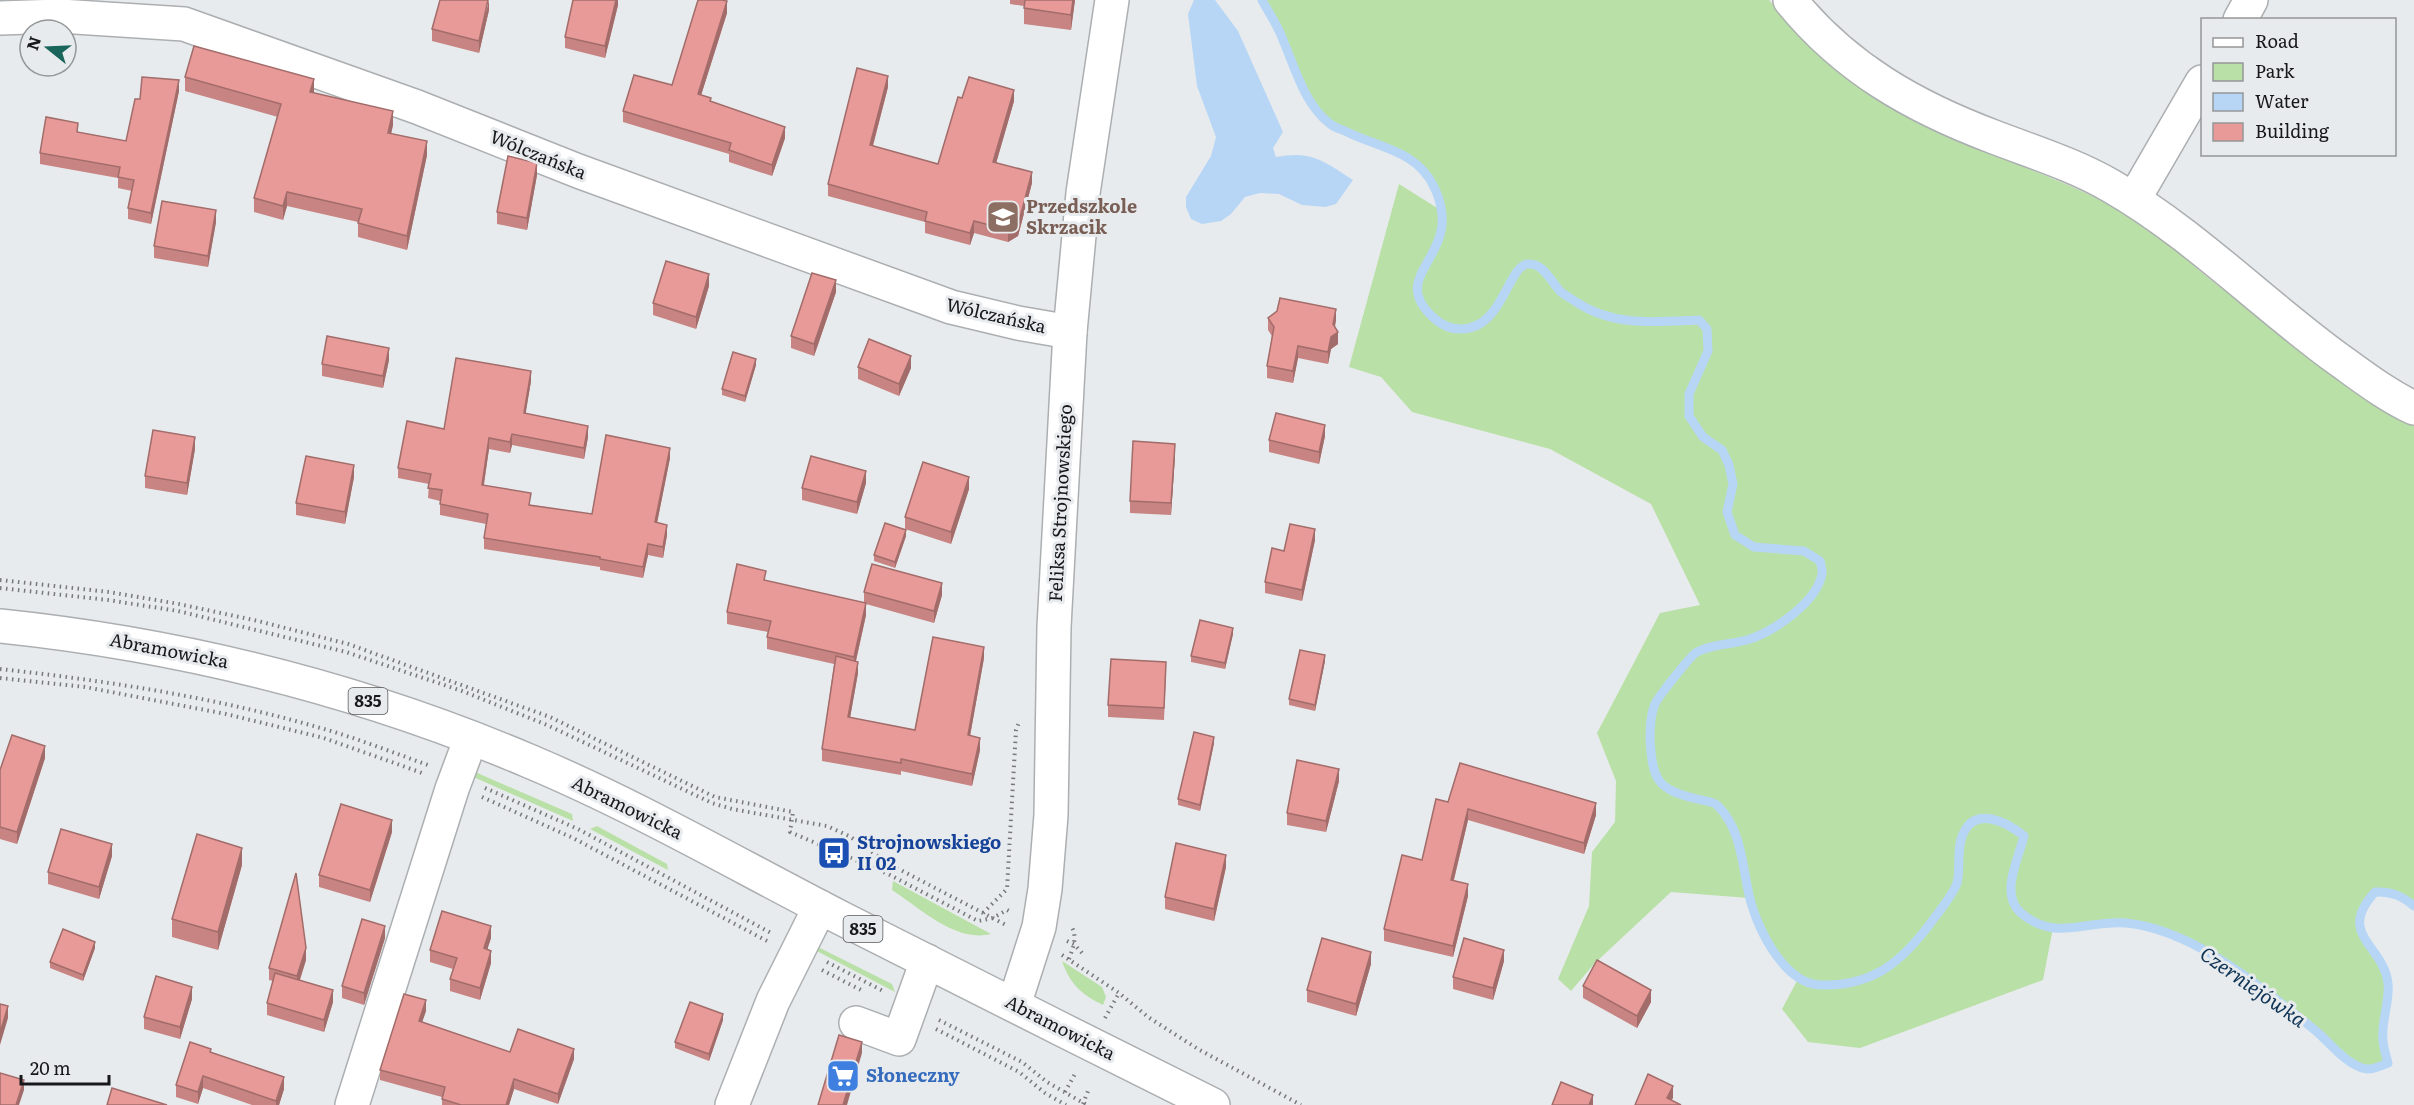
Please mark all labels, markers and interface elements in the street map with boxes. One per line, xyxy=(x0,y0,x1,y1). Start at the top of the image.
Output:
north arrow xyxy=(18,18,78,78)
legend xyxy=(2201,18,2396,156)
text: Road xyxy=(2255,27,2299,54)
text: N xyxy=(19,33,46,53)
text: Park xyxy=(2255,57,2296,84)
text: Water xyxy=(2255,87,2309,114)
text: Building xyxy=(2255,117,2330,144)
street label: Wólczańska xyxy=(486,122,591,185)
place label: Przedszkole Skrzacik xyxy=(1026,192,1137,240)
school or university icon: Przedszkole Skrzacik xyxy=(985,199,1021,235)
street label: Wólczańska xyxy=(944,290,1049,339)
street label: Feliksa Strojnowskiego xyxy=(1041,403,1078,602)
street label: Abramowicka xyxy=(108,625,231,674)
road number: 835 xyxy=(348,688,388,714)
street label: Abramowicka xyxy=(568,768,688,845)
place label: Strojnowskiego II 02 xyxy=(857,828,1001,876)
bus stop icon: Strojnowskiego II 02 xyxy=(816,835,852,871)
road number: 835 xyxy=(844,916,882,942)
water label: Czerniejówka xyxy=(2195,938,2314,1033)
street label: Abramowicka xyxy=(1001,987,1121,1066)
scale bar xyxy=(21,1048,110,1086)
text: 20 m xyxy=(30,1054,71,1081)
supermarket icon: Słoneczny xyxy=(825,1058,861,1094)
place label: Słoneczny xyxy=(866,1061,959,1088)

